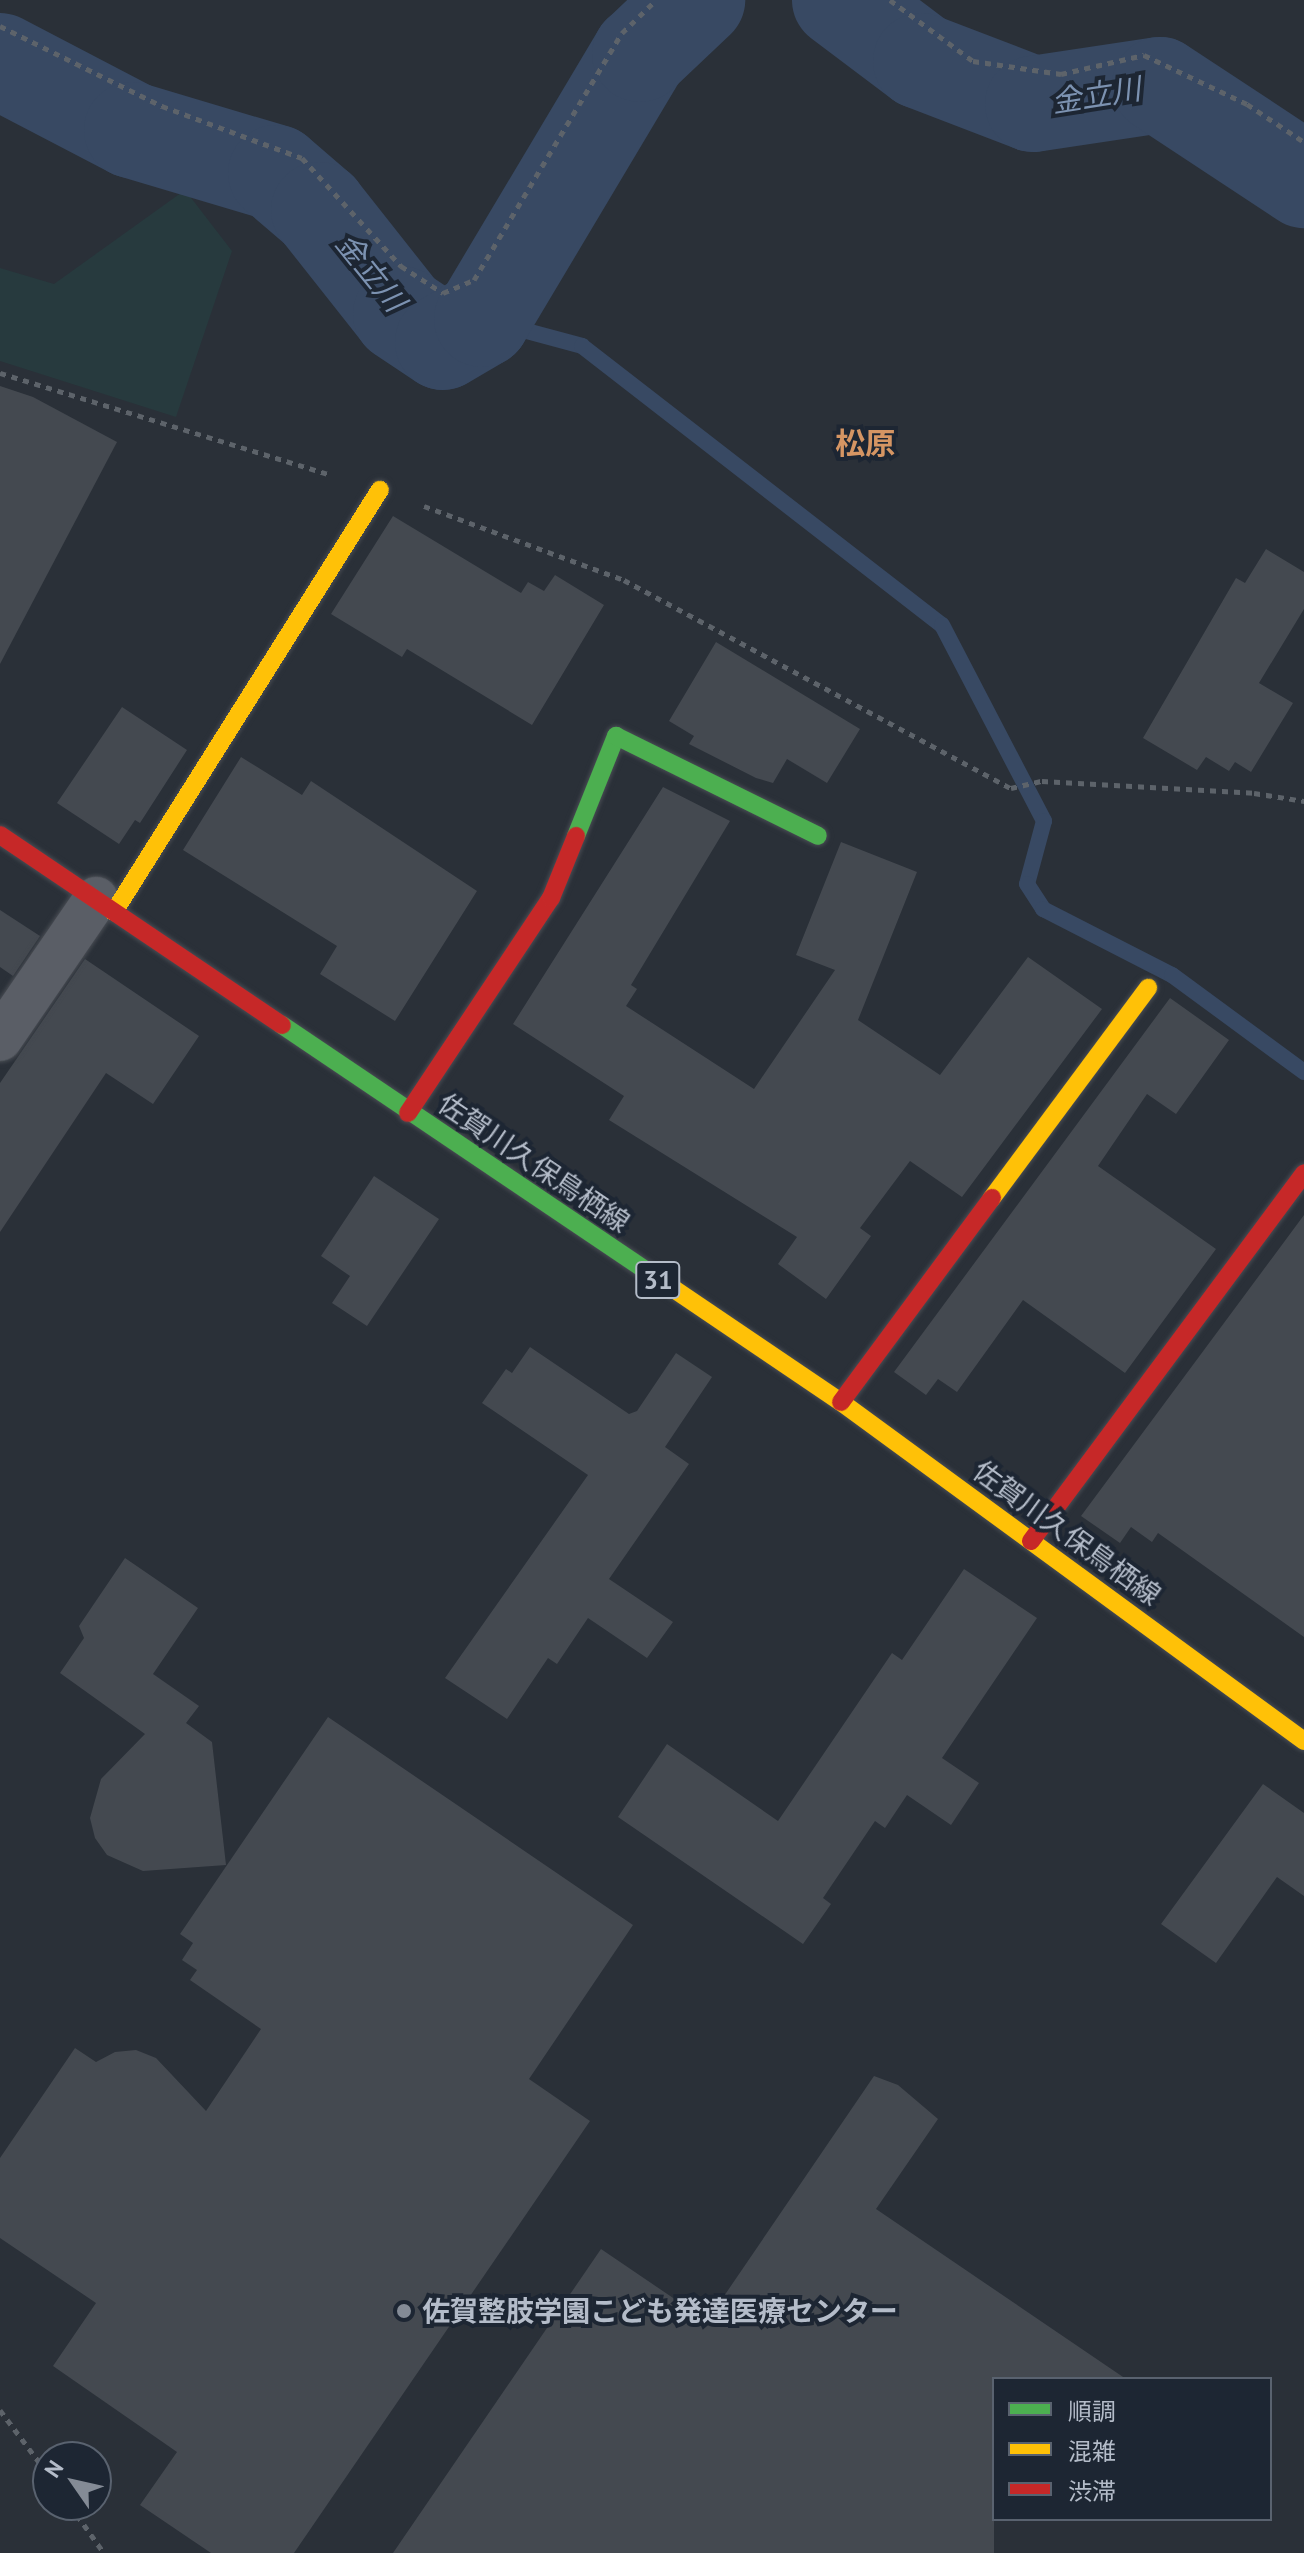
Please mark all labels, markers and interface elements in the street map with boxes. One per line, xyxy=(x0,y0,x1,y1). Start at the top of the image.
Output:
water label: 金立川 xyxy=(1049,70,1143,120)
water label: 金立川 xyxy=(329,226,413,318)
district label: 松原 xyxy=(835,425,895,461)
street label: 佐賀川久保鳥栖線 xyxy=(432,1086,636,1240)
road number: 31 xyxy=(634,1258,682,1302)
street label: 佐賀川久保鳥栖線 xyxy=(967,1454,1167,1612)
place label: 佐賀整肢学園こども発達医療センター xyxy=(422,2294,898,2328)
marker: 佐賀整肢学園こども発達医療センター xyxy=(393,2300,415,2322)
legend xyxy=(992,2377,1272,2521)
text: 順調 xyxy=(1068,2396,1116,2427)
text: 混雑 xyxy=(1068,2436,1116,2467)
north arrow xyxy=(32,2441,112,2521)
text: N xyxy=(38,2455,69,2483)
text: 渋滞 xyxy=(1068,2476,1116,2507)

